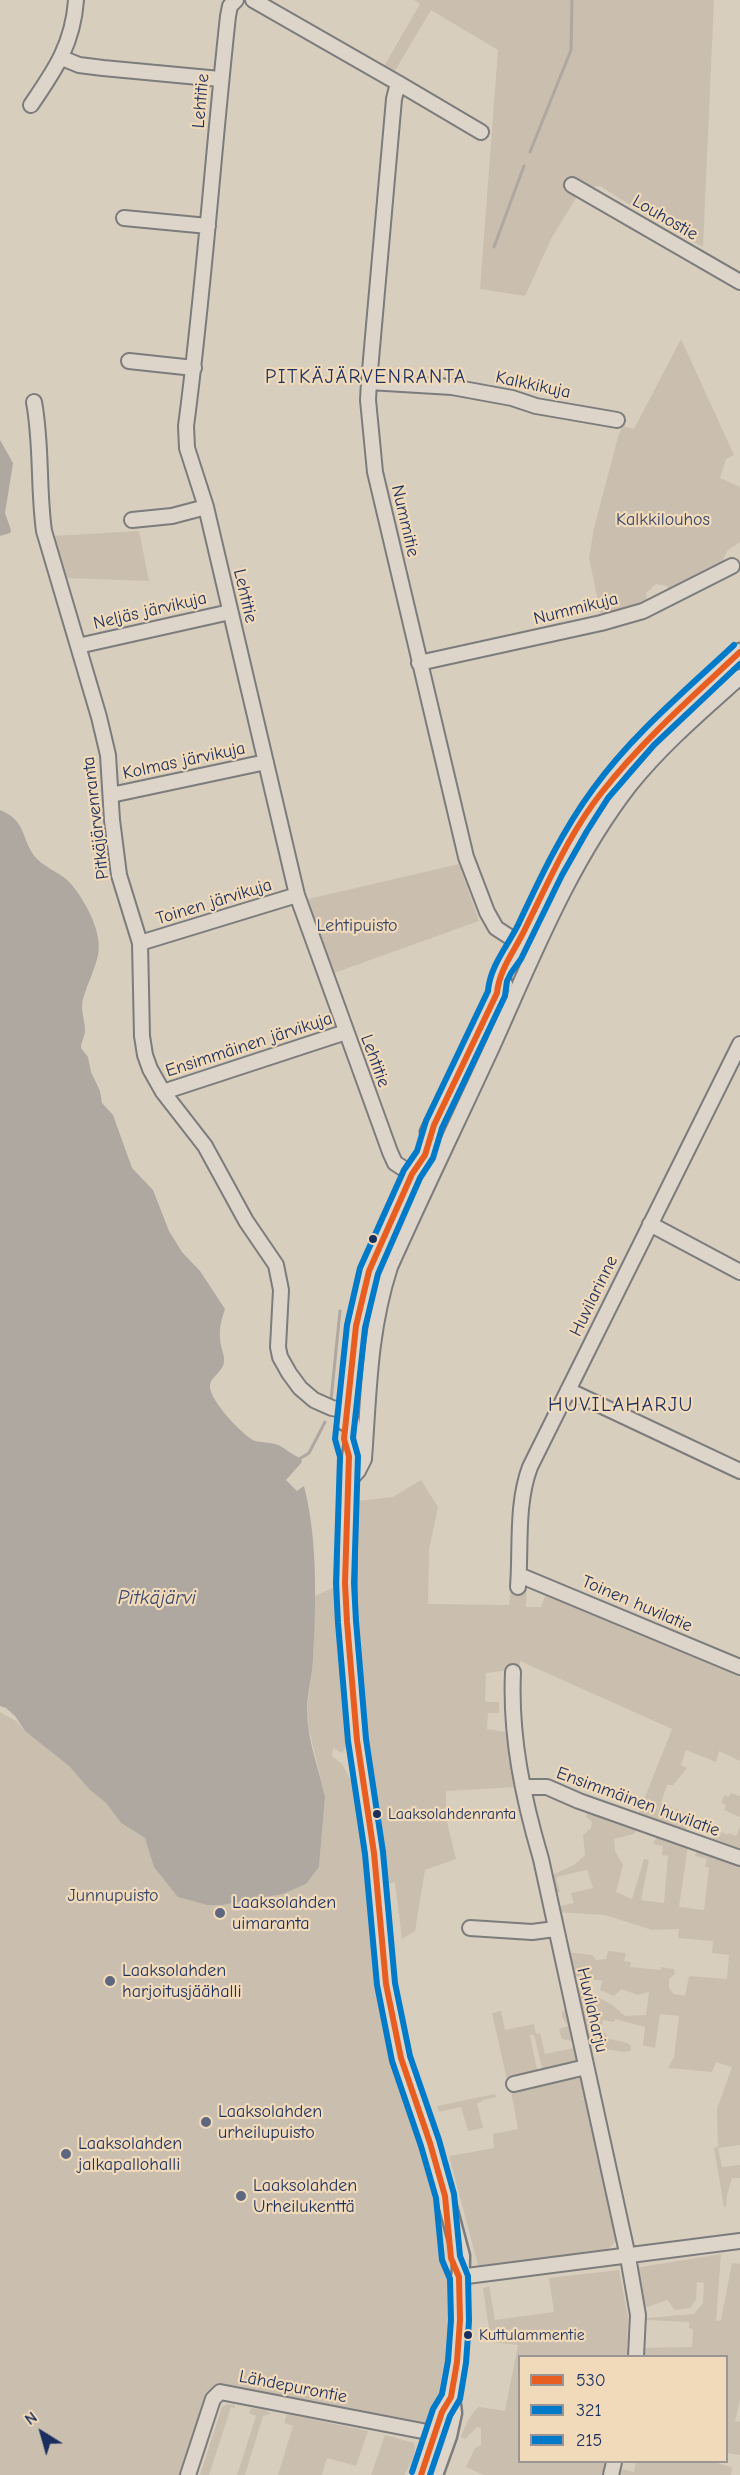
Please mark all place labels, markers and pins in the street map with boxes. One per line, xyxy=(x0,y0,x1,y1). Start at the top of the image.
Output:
unlabelled marker xyxy=(367,1233,379,1245)
place label: Laaksolahdenranta xyxy=(388,1804,516,1824)
marker: Laaksolahdenranta xyxy=(371,1808,383,1820)
place label: Laaksolahden uimaranta xyxy=(232,1892,336,1934)
marker: Laaksolahden uimaranta xyxy=(213,1906,227,1920)
place label: Laaksolahden harjoitusjäähalli xyxy=(122,1960,242,2002)
marker: Laaksolahden harjoitusjäähalli xyxy=(103,1974,117,1988)
place label: Laaksolahden urheilupuisto xyxy=(218,2101,322,2144)
marker: Laaksolahden urheilupuisto xyxy=(199,2115,213,2129)
place label: Laaksolahden jalkapallohalli xyxy=(78,2133,182,2176)
marker: Laaksolahden jalkapallohalli xyxy=(59,2147,73,2161)
place label: Laaksolahden Urheilukenttä xyxy=(253,2175,357,2218)
marker: Laaksolahden Urheilukenttä xyxy=(234,2189,248,2203)
place label: Kuttulammentie xyxy=(479,2325,585,2345)
marker: Kuttulammentie xyxy=(462,2329,474,2341)

